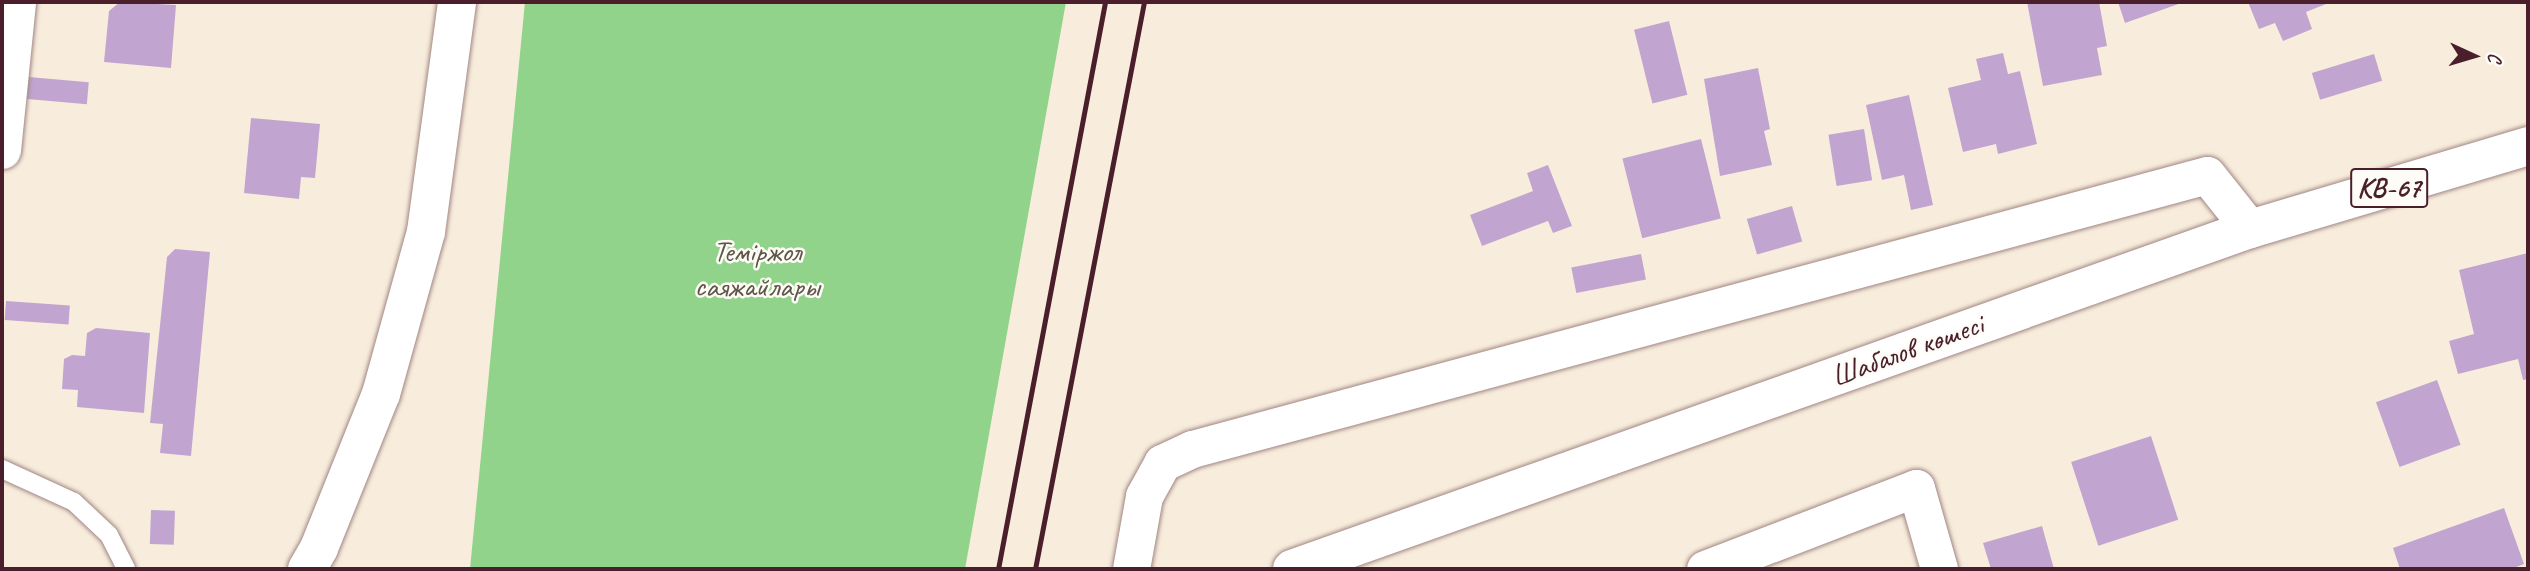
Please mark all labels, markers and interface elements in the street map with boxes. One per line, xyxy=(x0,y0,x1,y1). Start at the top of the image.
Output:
north arrow xyxy=(2439,21,2509,91)
text: С xyxy=(2483,52,2507,63)
road number: KB-67 xyxy=(2349,164,2429,212)
park label: Теміржол саяжайлары xyxy=(694,233,820,304)
street label: Шабалов көшесі xyxy=(1826,306,1988,394)

